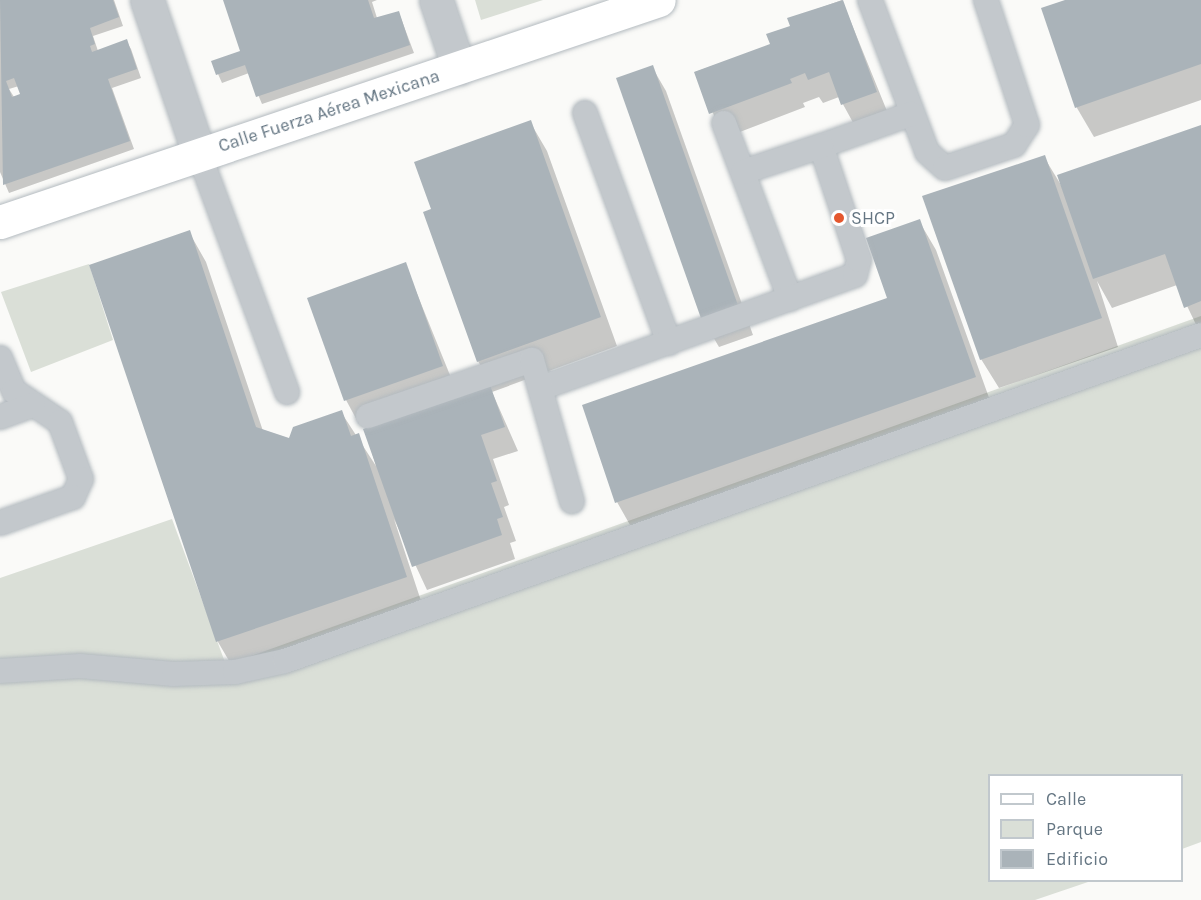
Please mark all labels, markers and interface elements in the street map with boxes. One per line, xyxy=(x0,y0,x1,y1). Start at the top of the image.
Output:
street label: Calle Fuerza Aérea Mexicana xyxy=(216,65,442,157)
place label: SHCP xyxy=(851,207,895,229)
marker: SHCP xyxy=(832,211,846,225)
legend xyxy=(988,774,1183,882)
text: Calle xyxy=(1046,788,1086,810)
text: Parque xyxy=(1046,818,1103,840)
text: Edificio xyxy=(1046,848,1108,870)

